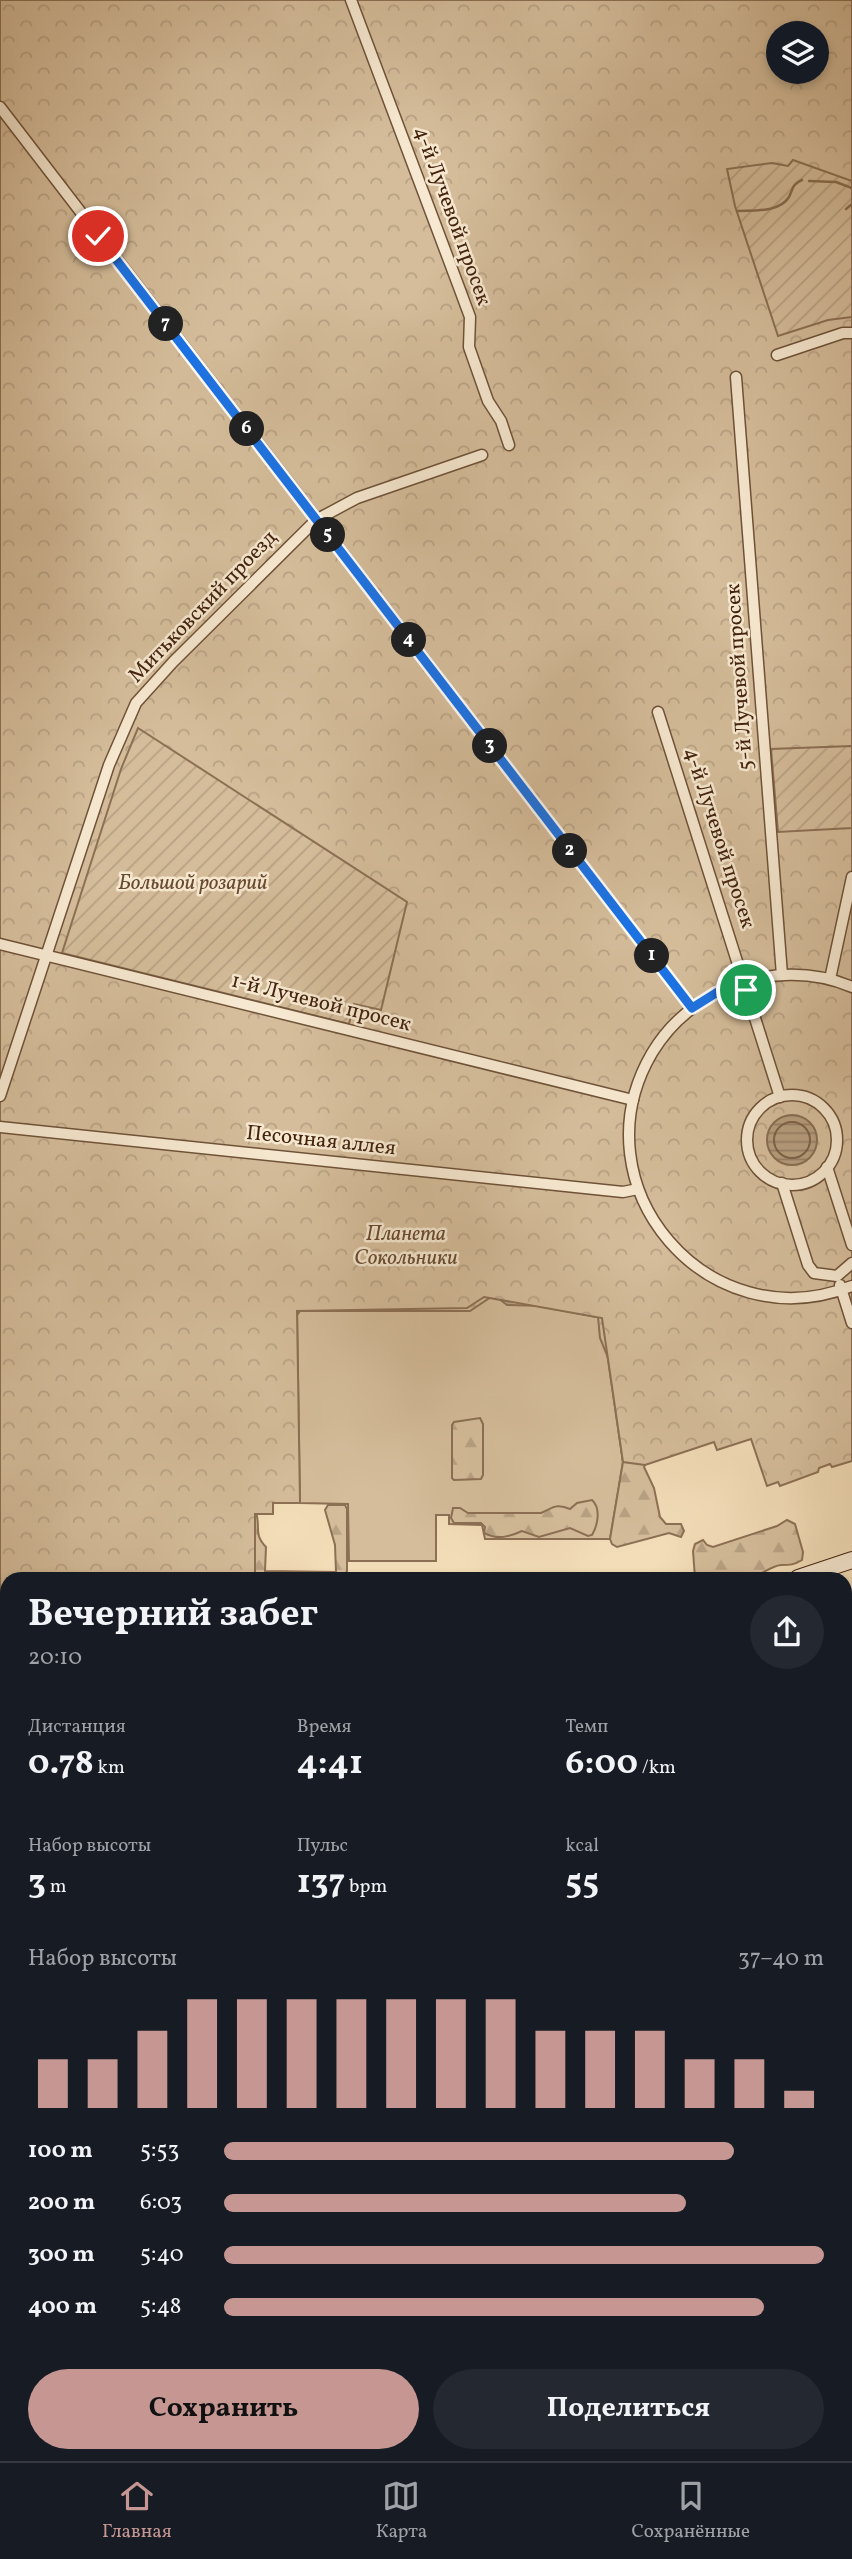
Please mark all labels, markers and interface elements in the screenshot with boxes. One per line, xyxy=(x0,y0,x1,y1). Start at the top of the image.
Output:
map controls xyxy=(766,21,829,84)
button: layers xyxy=(766,21,829,84)
street label: 4-й Лучевой просек xyxy=(406,122,498,310)
pin xyxy=(68,206,128,266)
icon: check xyxy=(79,217,117,255)
pin: 7 xyxy=(148,306,184,342)
text: 7 xyxy=(161,310,170,336)
pin: 6 xyxy=(230,412,264,446)
text: 6 xyxy=(241,415,252,441)
pin: 5 xyxy=(310,518,346,552)
text: 5 xyxy=(323,521,332,547)
street label: Митьковский проезд xyxy=(122,524,284,690)
street label: 5-й Лучевой просек xyxy=(719,583,761,771)
pin: 4 xyxy=(392,622,426,658)
text: 4 xyxy=(403,626,414,652)
pin: 3 xyxy=(472,728,508,764)
text: 3 xyxy=(485,732,494,758)
street label: 4-й Лучевой просек xyxy=(676,744,762,932)
pin: 2 xyxy=(552,834,588,868)
text: 2 xyxy=(565,837,574,863)
park label: Большой розарий xyxy=(118,869,268,898)
pin: 1 xyxy=(634,939,670,974)
text: 1 xyxy=(648,942,655,968)
pin xyxy=(716,960,776,1020)
street label: 1-й Лучевой просек xyxy=(228,967,414,1039)
icon: arrive xyxy=(727,971,765,1009)
street label: Песочная аллея xyxy=(245,1119,397,1163)
park label: Планета Сокольники xyxy=(354,1220,458,1273)
text: Вечерний забег xyxy=(28,1589,318,1642)
button: share xyxy=(750,1595,824,1669)
text: 20:10 xyxy=(28,1642,82,1674)
text: Дистанция xyxy=(28,1714,126,1740)
text: Время xyxy=(297,1714,351,1740)
text: Темп xyxy=(565,1714,608,1740)
text: 0.78 xyxy=(28,1740,94,1788)
text: 4:41 xyxy=(297,1740,363,1788)
text: 6:00 xyxy=(565,1740,638,1788)
text: km xyxy=(94,1755,125,1781)
text: /km xyxy=(638,1755,676,1781)
text: Набор высоты xyxy=(28,1833,151,1859)
text: Пульс xyxy=(297,1833,348,1859)
text: kcal xyxy=(565,1833,599,1859)
text: 3 xyxy=(28,1859,46,1907)
text: 137 xyxy=(297,1859,345,1907)
text: 55 xyxy=(565,1859,599,1907)
text: m xyxy=(46,1874,66,1900)
text: bpm xyxy=(345,1874,387,1900)
text: Набор высоты xyxy=(28,1943,177,1975)
text: 37–40 m xyxy=(738,1943,824,1975)
text: 100 m xyxy=(28,2135,93,2167)
text: 5:53 xyxy=(140,2135,179,2167)
text: 200 m xyxy=(28,2187,95,2219)
text: 6:03 xyxy=(140,2187,182,2219)
text: 300 m xyxy=(28,2239,95,2271)
text: 5:40 xyxy=(140,2239,184,2271)
text: 400 m xyxy=(28,2291,97,2323)
text: 5:48 xyxy=(140,2291,181,2323)
button: Сохранить xyxy=(28,2369,419,2449)
button: Поделиться xyxy=(433,2369,824,2449)
tab: Главная xyxy=(102,2477,172,2545)
tab: Карта xyxy=(376,2477,427,2545)
tab: Сохранённые xyxy=(631,2477,750,2545)

